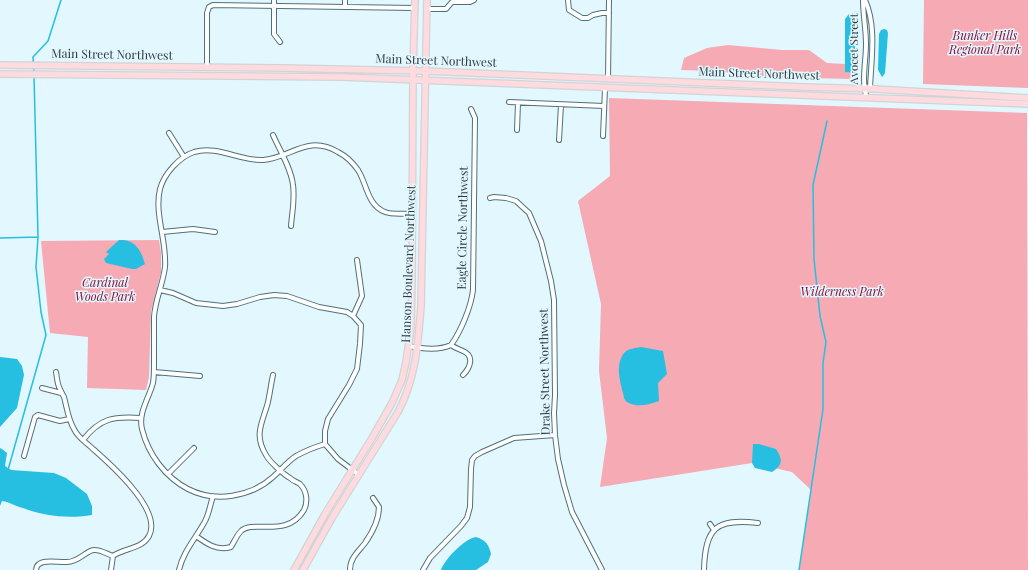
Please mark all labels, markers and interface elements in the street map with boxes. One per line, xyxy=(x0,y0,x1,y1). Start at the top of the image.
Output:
street label: Avocet Street xyxy=(847,13,861,85)
park label: Bunker Hills Regional Park xyxy=(949,29,1021,57)
street label: Main Street Northwest xyxy=(51,47,173,63)
street label: Main Street Northwest xyxy=(375,52,497,70)
street label: Main Street Northwest xyxy=(698,65,820,83)
street label: Eagle Circle Northwest xyxy=(455,166,471,290)
street label: Hanson Boulevard Northwest xyxy=(399,185,419,343)
park label: Cardinal Woods Park xyxy=(75,276,135,304)
park label: Wilderness Park xyxy=(800,285,884,299)
street label: Drake Street Northwest xyxy=(537,309,553,435)

